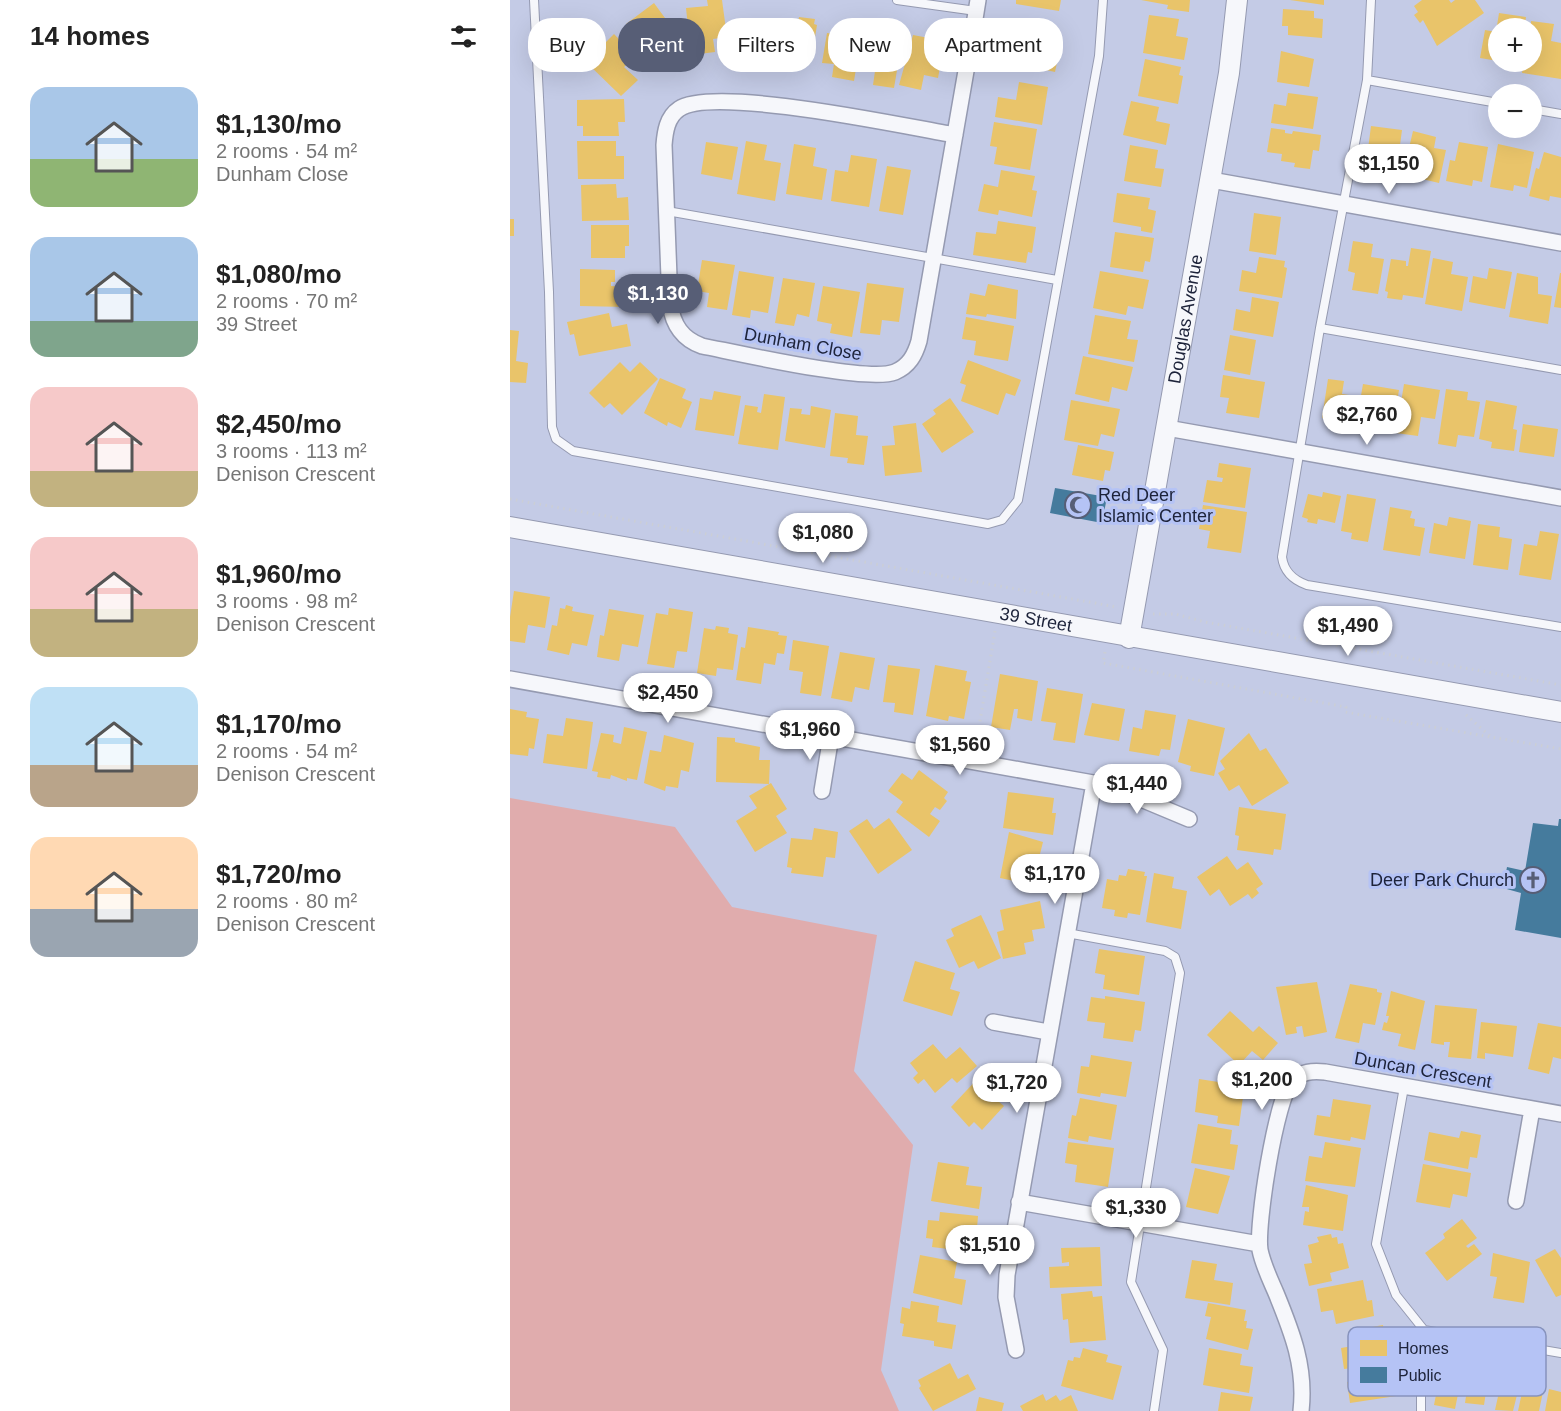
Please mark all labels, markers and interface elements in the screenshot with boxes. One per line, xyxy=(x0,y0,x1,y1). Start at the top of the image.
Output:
chip: Buy xyxy=(528,18,606,72)
chip: Rent xyxy=(618,18,705,72)
chip: Filters xyxy=(717,18,816,72)
chip: New xyxy=(828,18,912,72)
chip: Apartment xyxy=(924,18,1063,72)
map controls xyxy=(1488,18,1542,138)
button: + xyxy=(1488,18,1542,72)
icon: filters xyxy=(447,20,480,53)
text: 14 homes xyxy=(30,21,150,51)
button: − xyxy=(1488,84,1542,138)
text: $1,130/mo xyxy=(216,109,342,139)
icon: home xyxy=(78,111,150,183)
text: 2 rooms · 54 m² xyxy=(216,140,357,162)
pin: $1,150 xyxy=(1340,144,1438,195)
text: $1,150 xyxy=(1358,152,1420,174)
text: Dunham Close xyxy=(216,163,348,185)
street label: Douglas Avenue xyxy=(1164,253,1207,385)
text: $1,080/mo xyxy=(216,259,342,289)
icon: home xyxy=(78,261,150,333)
pin: $1,130 xyxy=(609,274,707,325)
text: $1,130 xyxy=(627,282,689,304)
text: 2 rooms · 70 m² xyxy=(216,290,357,312)
text: 39 Street xyxy=(216,313,297,335)
street label: Dunham Close xyxy=(743,324,863,364)
pin: $2,760 xyxy=(1318,395,1416,446)
text: $2,760 xyxy=(1336,403,1398,425)
text: $2,450/mo xyxy=(216,409,342,439)
icon: home xyxy=(78,411,150,483)
text: 3 rooms · 113 m² xyxy=(216,440,367,462)
text: Denison Crescent xyxy=(216,463,375,485)
place label: Red Deer Islamic Center xyxy=(1098,485,1213,526)
mosque icon: Red Deer Islamic Center xyxy=(1063,490,1093,520)
pin: $1,080 xyxy=(774,513,872,564)
text: $1,080 xyxy=(792,521,854,543)
text: $1,960/mo xyxy=(216,559,342,589)
icon: home xyxy=(78,561,150,633)
text: 3 rooms · 98 m² xyxy=(216,590,357,612)
street label: 39 Street xyxy=(998,603,1074,636)
pin: $1,490 xyxy=(1299,606,1397,657)
text: Denison Crescent xyxy=(216,613,375,635)
text: $1,490 xyxy=(1317,614,1379,636)
pin: $2,450 xyxy=(619,673,717,724)
text: $2,450 xyxy=(637,681,699,703)
text: $1,170/mo xyxy=(216,709,342,739)
pin: $1,960 xyxy=(761,710,859,761)
icon: home xyxy=(78,711,150,783)
text: $1,960 xyxy=(779,718,841,740)
pin: $1,560 xyxy=(911,725,1009,776)
text: $1,560 xyxy=(929,733,991,755)
text: 2 rooms · 54 m² xyxy=(216,740,357,762)
text: Denison Crescent xyxy=(216,763,375,785)
pin: $1,440 xyxy=(1088,764,1186,815)
text: $1,440 xyxy=(1106,772,1168,794)
pin: $1,170 xyxy=(1006,854,1104,905)
text: $1,720/mo xyxy=(216,859,342,889)
icon: home xyxy=(78,861,150,933)
text: $1,170 xyxy=(1024,862,1086,884)
church icon: Deer Park Church xyxy=(1518,865,1548,895)
place label: Deer Park Church xyxy=(1370,870,1514,890)
text: 2 rooms · 80 m² xyxy=(216,890,357,912)
text: Denison Crescent xyxy=(216,913,375,935)
street label: Duncan Crescent xyxy=(1353,1048,1493,1092)
pin: $1,200 xyxy=(1213,1060,1311,1111)
pin: $1,720 xyxy=(968,1063,1066,1114)
text: $1,200 xyxy=(1231,1068,1293,1090)
text: $1,720 xyxy=(986,1071,1048,1093)
pin: $1,330 xyxy=(1087,1188,1185,1239)
text: $1,330 xyxy=(1105,1196,1167,1218)
pin: $1,510 xyxy=(941,1225,1039,1276)
text: $1,510 xyxy=(959,1233,1021,1255)
legend xyxy=(1348,1327,1546,1396)
text: Homes xyxy=(1398,1340,1449,1357)
text: Public xyxy=(1398,1367,1442,1384)

